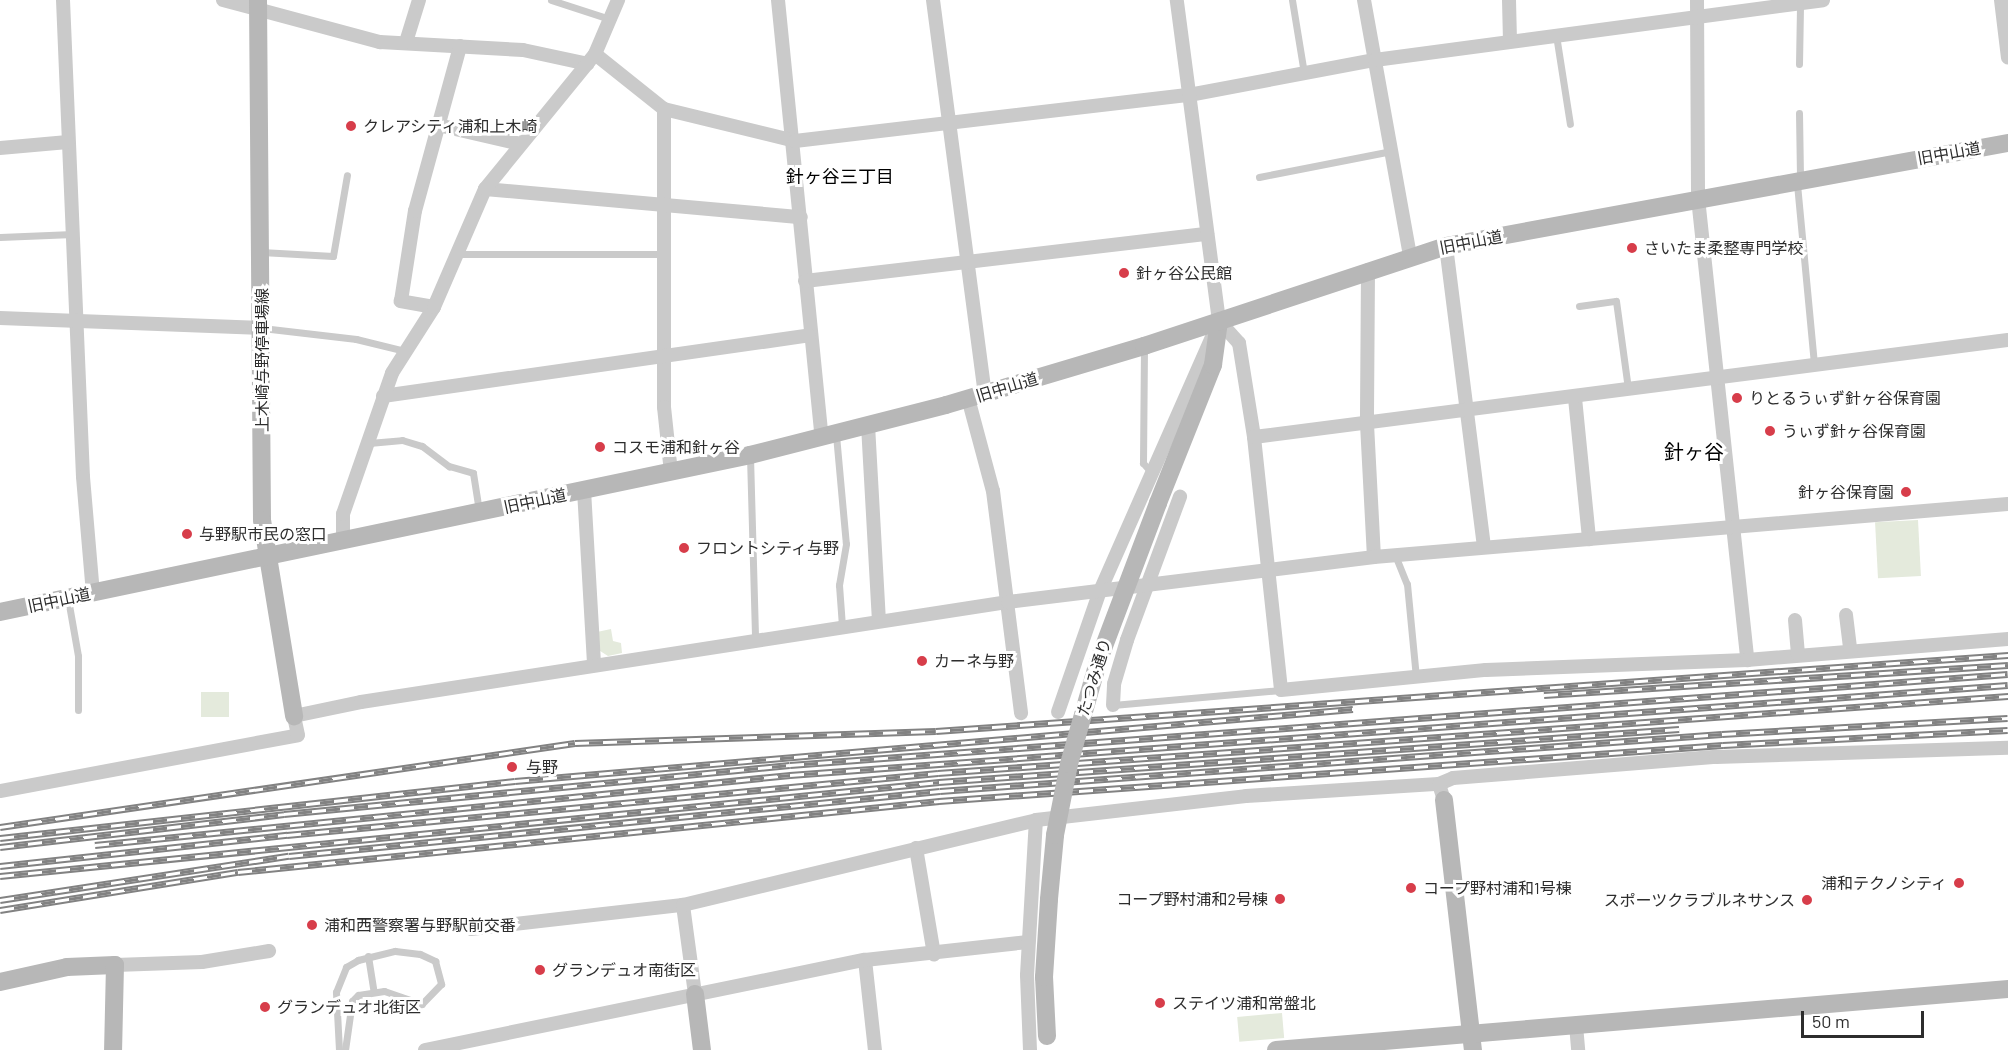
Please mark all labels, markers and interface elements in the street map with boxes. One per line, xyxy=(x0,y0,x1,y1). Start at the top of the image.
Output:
place label: クレアシティ浦和上木崎 xyxy=(363,116,539,136)
marker: クレアシティ浦和上木崎 xyxy=(344,119,358,133)
street label: 旧中山道 xyxy=(1916,138,1982,168)
district label: 針ヶ谷三丁目 xyxy=(786,165,894,187)
street label: 旧中山道 xyxy=(1438,226,1504,258)
place label: さいたま柔整専門学校 xyxy=(1644,238,1804,258)
marker: さいたま柔整専門学校 xyxy=(1625,241,1639,255)
place label: 針ヶ谷公民館 xyxy=(1136,263,1232,283)
marker: 針ヶ谷公民館 xyxy=(1117,266,1131,280)
street label: 上木崎与野停車場線 xyxy=(252,288,272,432)
street label: 旧中山道 xyxy=(974,368,1040,406)
place label: りとるうぃず針ヶ谷保育園 xyxy=(1749,388,1941,408)
marker: りとるうぃず針ヶ谷保育園 xyxy=(1730,391,1744,405)
place label: うぃず針ヶ谷保育園 xyxy=(1782,421,1926,441)
marker: うぃず針ヶ谷保育園 xyxy=(1763,424,1777,438)
place label: コスモ浦和針ヶ谷 xyxy=(612,437,740,457)
district label: 針ヶ谷 xyxy=(1664,439,1724,463)
marker: コスモ浦和針ヶ谷 xyxy=(593,440,607,454)
place label: 針ヶ谷保育園 xyxy=(1798,482,1894,502)
street label: 旧中山道 xyxy=(502,485,568,517)
marker: 針ヶ谷保育園 xyxy=(1899,485,1913,499)
place label: 与野駅市民の窓口 xyxy=(199,524,327,544)
marker: 与野駅市民の窓口 xyxy=(180,527,194,541)
place label: フロントシティ与野 xyxy=(696,538,840,558)
marker: フロントシティ与野 xyxy=(677,541,691,555)
street label: 旧中山道 xyxy=(26,584,92,616)
street label: たつみ通り xyxy=(1073,636,1115,718)
place label: カーネ与野 xyxy=(934,651,1014,671)
marker: カーネ与野 xyxy=(915,654,929,668)
place label: 与野 xyxy=(526,757,558,777)
marker: 与野 xyxy=(503,758,521,776)
place label: 浦和テクノシティ xyxy=(1819,873,1947,893)
marker: 浦和テクノシティ xyxy=(1952,876,1966,890)
place label: コープ野村浦和1号棟 xyxy=(1423,878,1573,898)
marker: コープ野村浦和1号棟 xyxy=(1404,881,1418,895)
place label: コープ野村浦和2号棟 xyxy=(1115,889,1268,909)
place label: スポーツクラブルネサンス xyxy=(1603,890,1795,910)
marker: コープ野村浦和2号棟 xyxy=(1273,892,1287,906)
marker: スポーツクラブルネサンス xyxy=(1800,893,1814,907)
place label: 浦和西警察署与野駅前交番 xyxy=(324,915,516,935)
marker: 浦和西警察署与野駅前交番 xyxy=(305,918,319,932)
place label: グランデュオ南街区 xyxy=(552,960,696,980)
marker: グランデュオ南街区 xyxy=(533,963,547,977)
place label: ステイツ浦和常盤北 xyxy=(1172,993,1316,1013)
marker: ステイツ浦和常盤北 xyxy=(1153,996,1167,1010)
place label: グランデュオ北街区 xyxy=(277,997,421,1017)
scale bar xyxy=(1804,999,1927,1037)
marker: グランデュオ北街区 xyxy=(258,1000,272,1014)
text: 50 m xyxy=(1812,1010,1850,1032)

